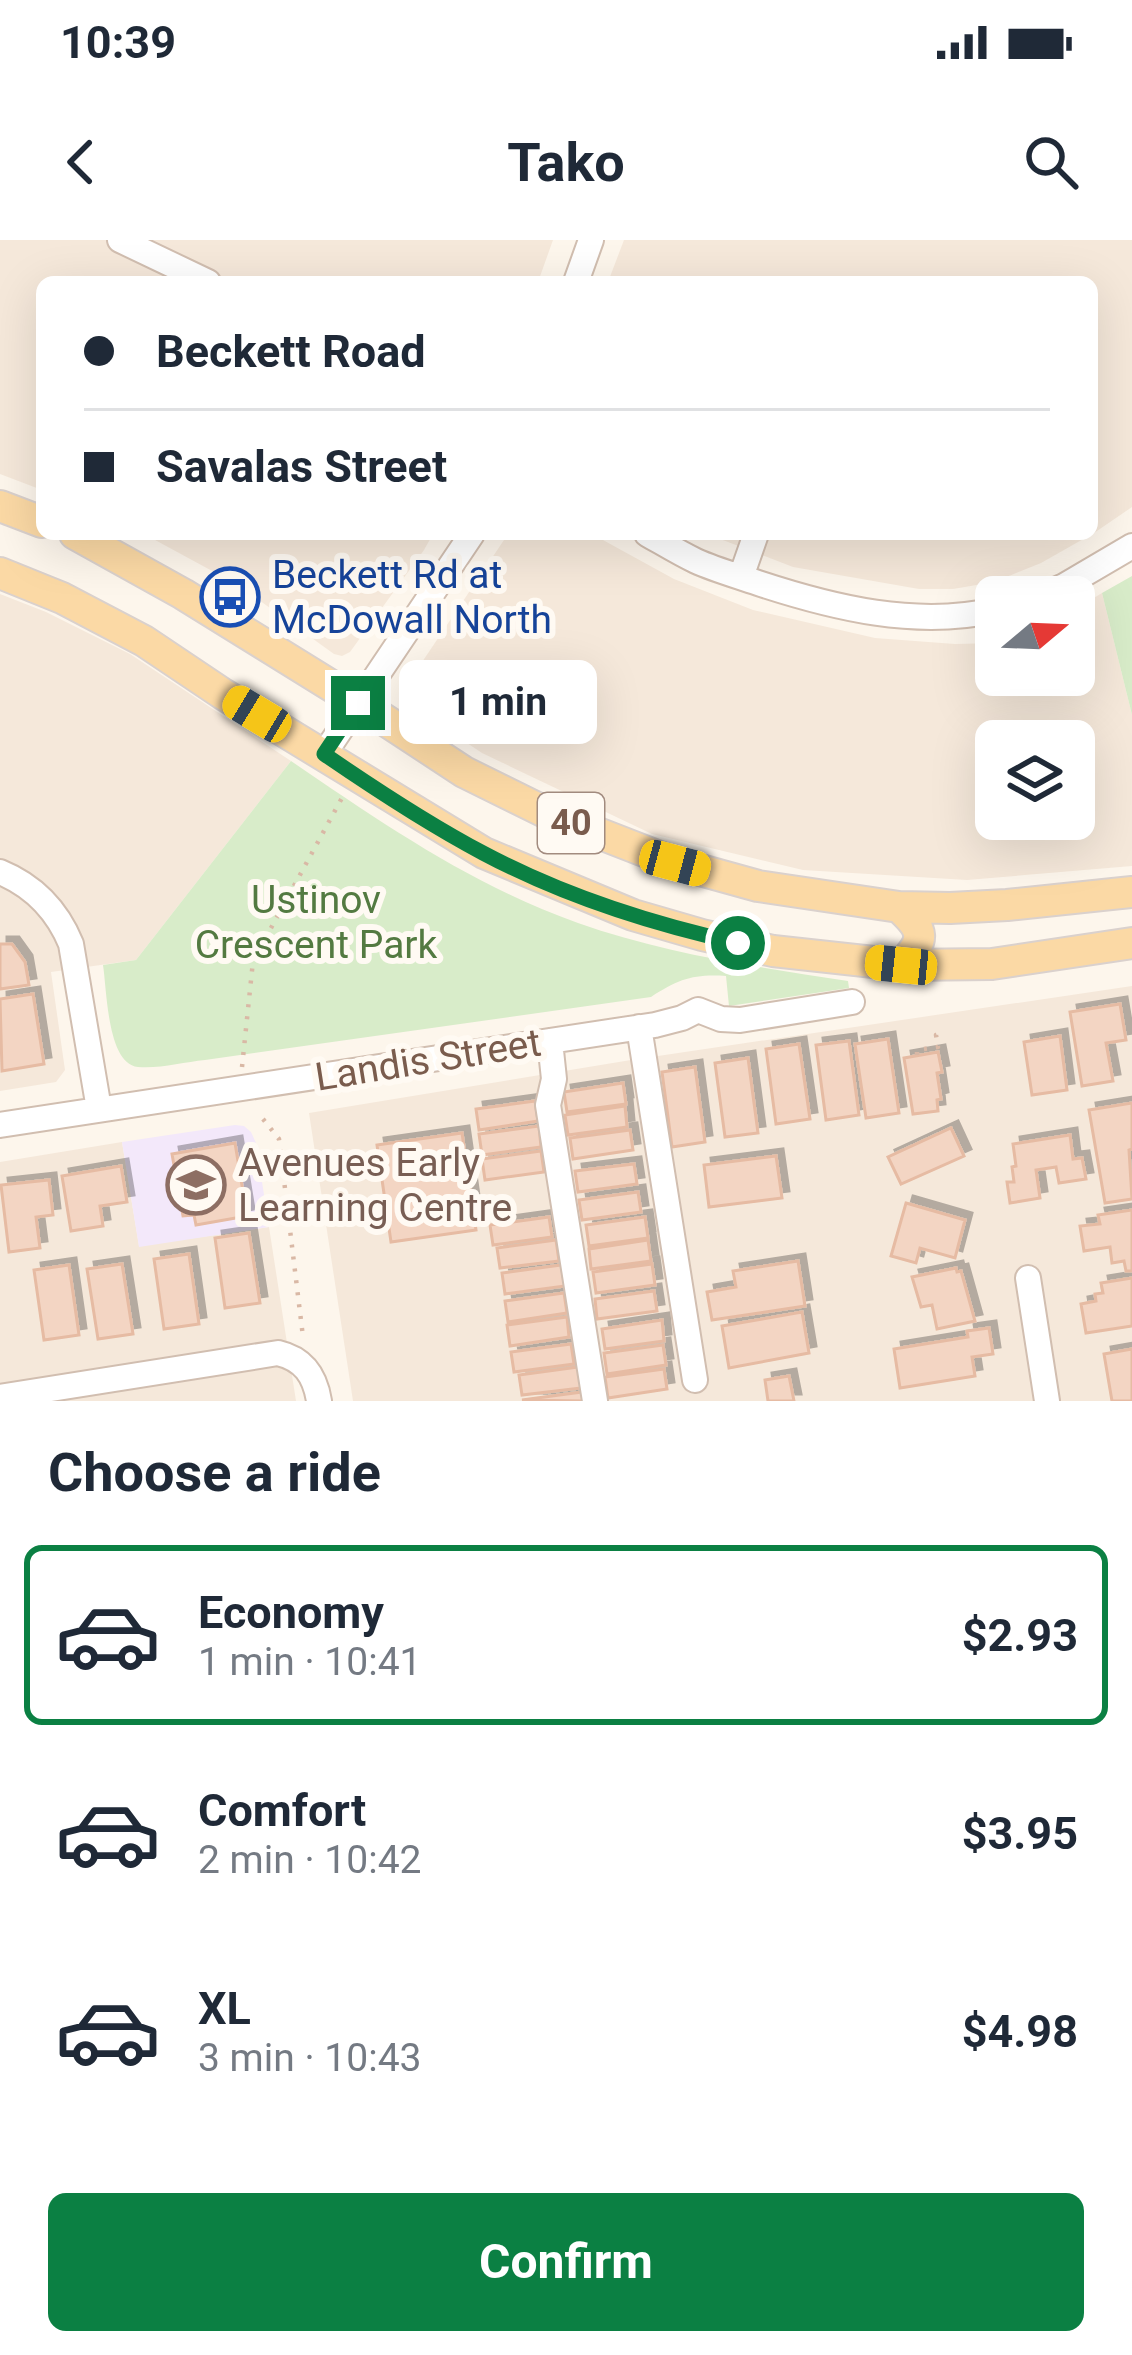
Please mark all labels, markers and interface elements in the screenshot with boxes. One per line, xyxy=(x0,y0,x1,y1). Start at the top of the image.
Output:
text: 10:39 xyxy=(60,16,176,69)
icon: back xyxy=(48,129,114,195)
icon: search xyxy=(1018,129,1084,195)
text: Tako xyxy=(507,131,625,194)
text: Beckett Road xyxy=(156,325,426,378)
text: Savalas Street xyxy=(156,440,447,493)
place label: Beckett Rd at McDowall North xyxy=(272,552,552,643)
bus stop icon: Beckett Rd at McDowall North xyxy=(199,566,261,628)
north arrow xyxy=(975,576,1095,696)
map controls xyxy=(975,576,1095,840)
callout: 1 min xyxy=(400,661,598,745)
route end xyxy=(331,676,385,730)
text: 1 min xyxy=(449,679,547,725)
car xyxy=(217,680,297,748)
button: layers xyxy=(975,720,1095,840)
road number: 40 xyxy=(538,793,604,853)
car xyxy=(636,836,714,890)
park label: Ustinov Crescent Park xyxy=(195,877,438,968)
route start xyxy=(711,916,765,970)
car xyxy=(863,943,939,987)
street label: Landis Street xyxy=(312,1019,544,1101)
place label: Avenues Early Learning Centre xyxy=(238,1140,512,1231)
school or university icon: Avenues Early Learning Centre xyxy=(165,1154,227,1216)
text: Choose a ride xyxy=(48,1441,381,1504)
icon: car xyxy=(54,1581,162,1689)
text: Economy xyxy=(198,1586,384,1639)
text: $2.93 xyxy=(962,1609,1078,1662)
text: 1 min · 10:41 xyxy=(198,1639,421,1685)
icon: car xyxy=(54,1779,162,1887)
text: Comfort xyxy=(198,1784,366,1837)
text: $3.95 xyxy=(962,1807,1078,1860)
text: 2 min · 10:42 xyxy=(198,1837,421,1883)
icon: car xyxy=(54,1977,162,2085)
text: XL xyxy=(198,1982,251,2035)
text: $4.98 xyxy=(962,2005,1078,2058)
text: 3 min · 10:43 xyxy=(198,2035,421,2081)
button: Confirm xyxy=(48,2193,1084,2331)

